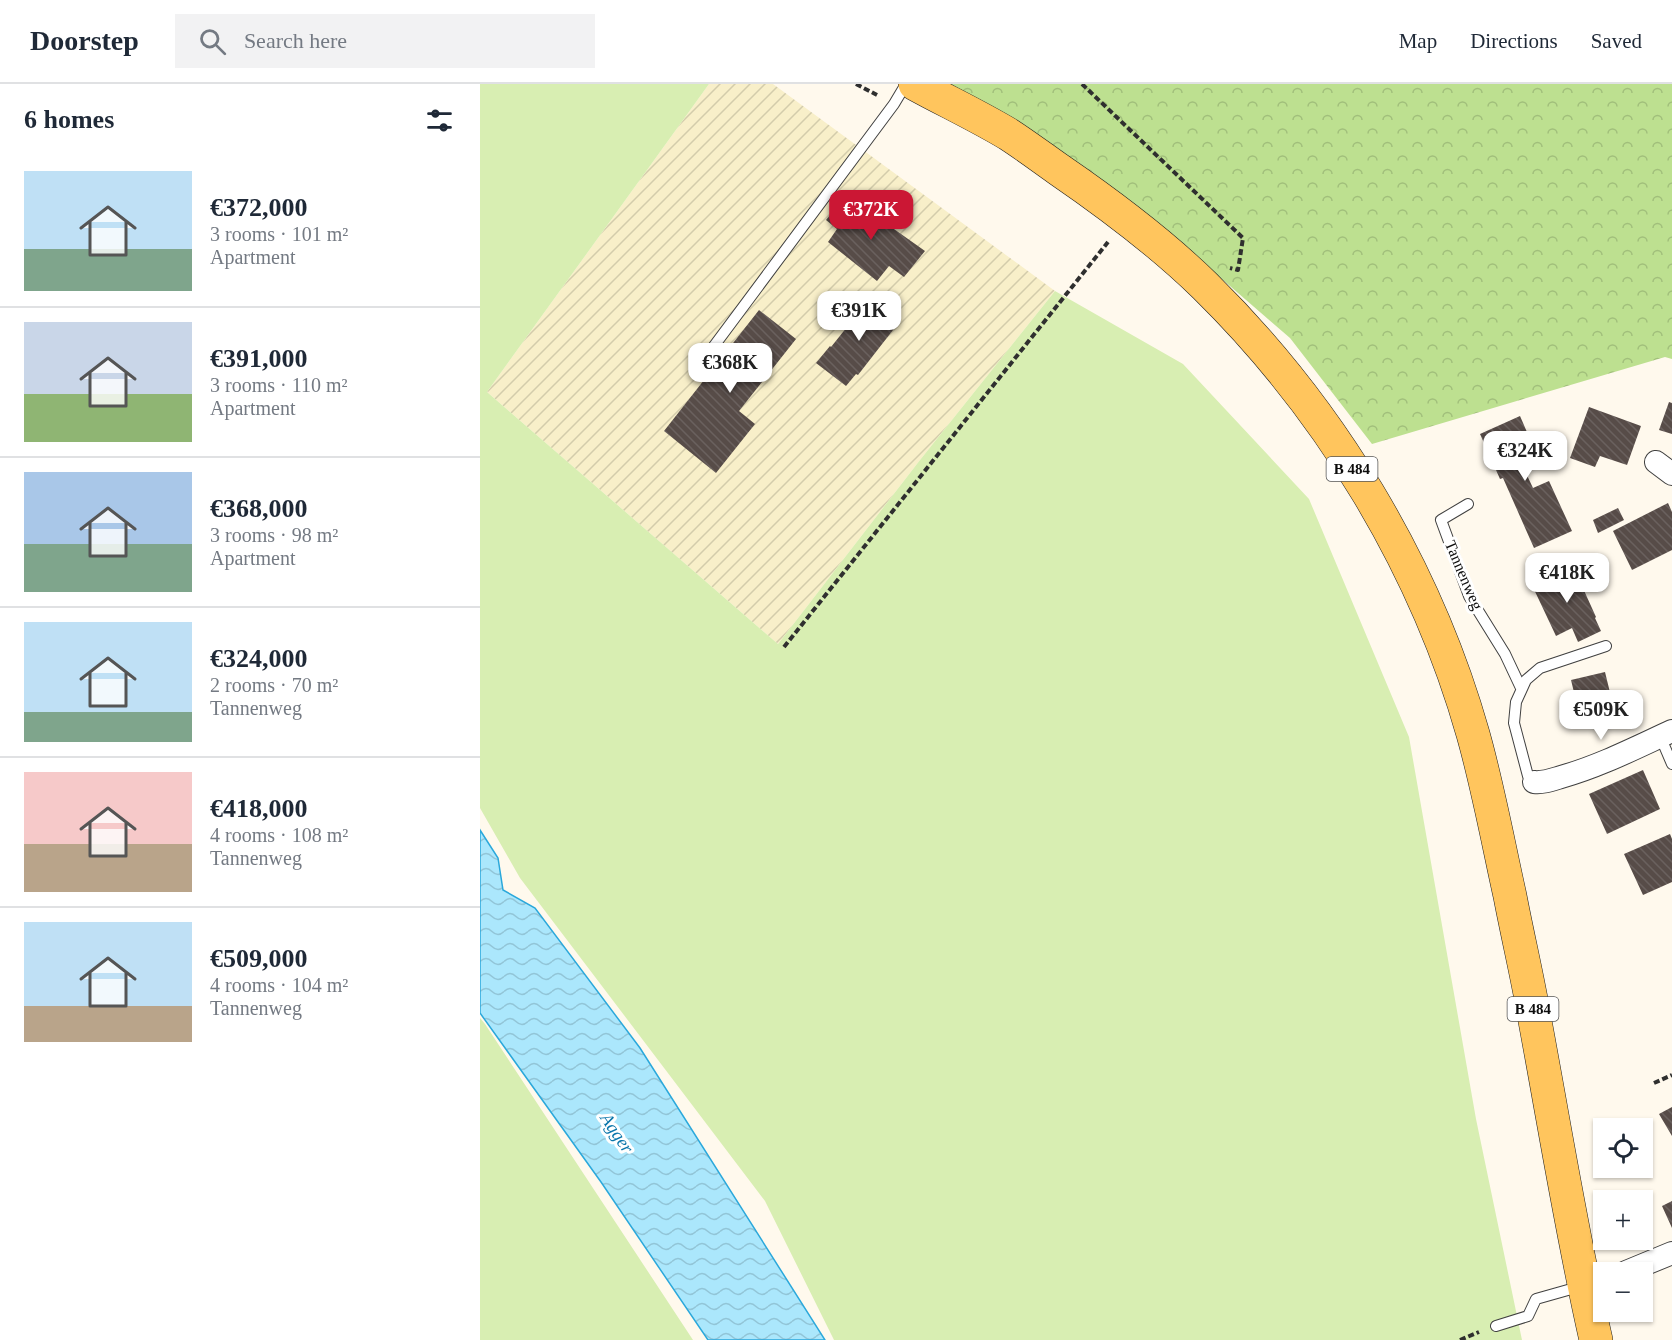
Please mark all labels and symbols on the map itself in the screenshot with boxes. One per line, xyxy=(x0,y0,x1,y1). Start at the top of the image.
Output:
pin: €372K xyxy=(829,190,913,241)
pin: €391K xyxy=(817,291,901,342)
pin: €368K xyxy=(688,343,772,394)
pin: €324K xyxy=(1483,431,1567,482)
road number: B 484 xyxy=(1326,457,1378,481)
street label: Tannenweg xyxy=(1441,538,1486,613)
pin: €418K xyxy=(1525,553,1609,604)
pin: €509K xyxy=(1559,690,1643,741)
road number: B 484 xyxy=(1508,997,1558,1021)
water label: Agger xyxy=(596,1108,638,1158)

